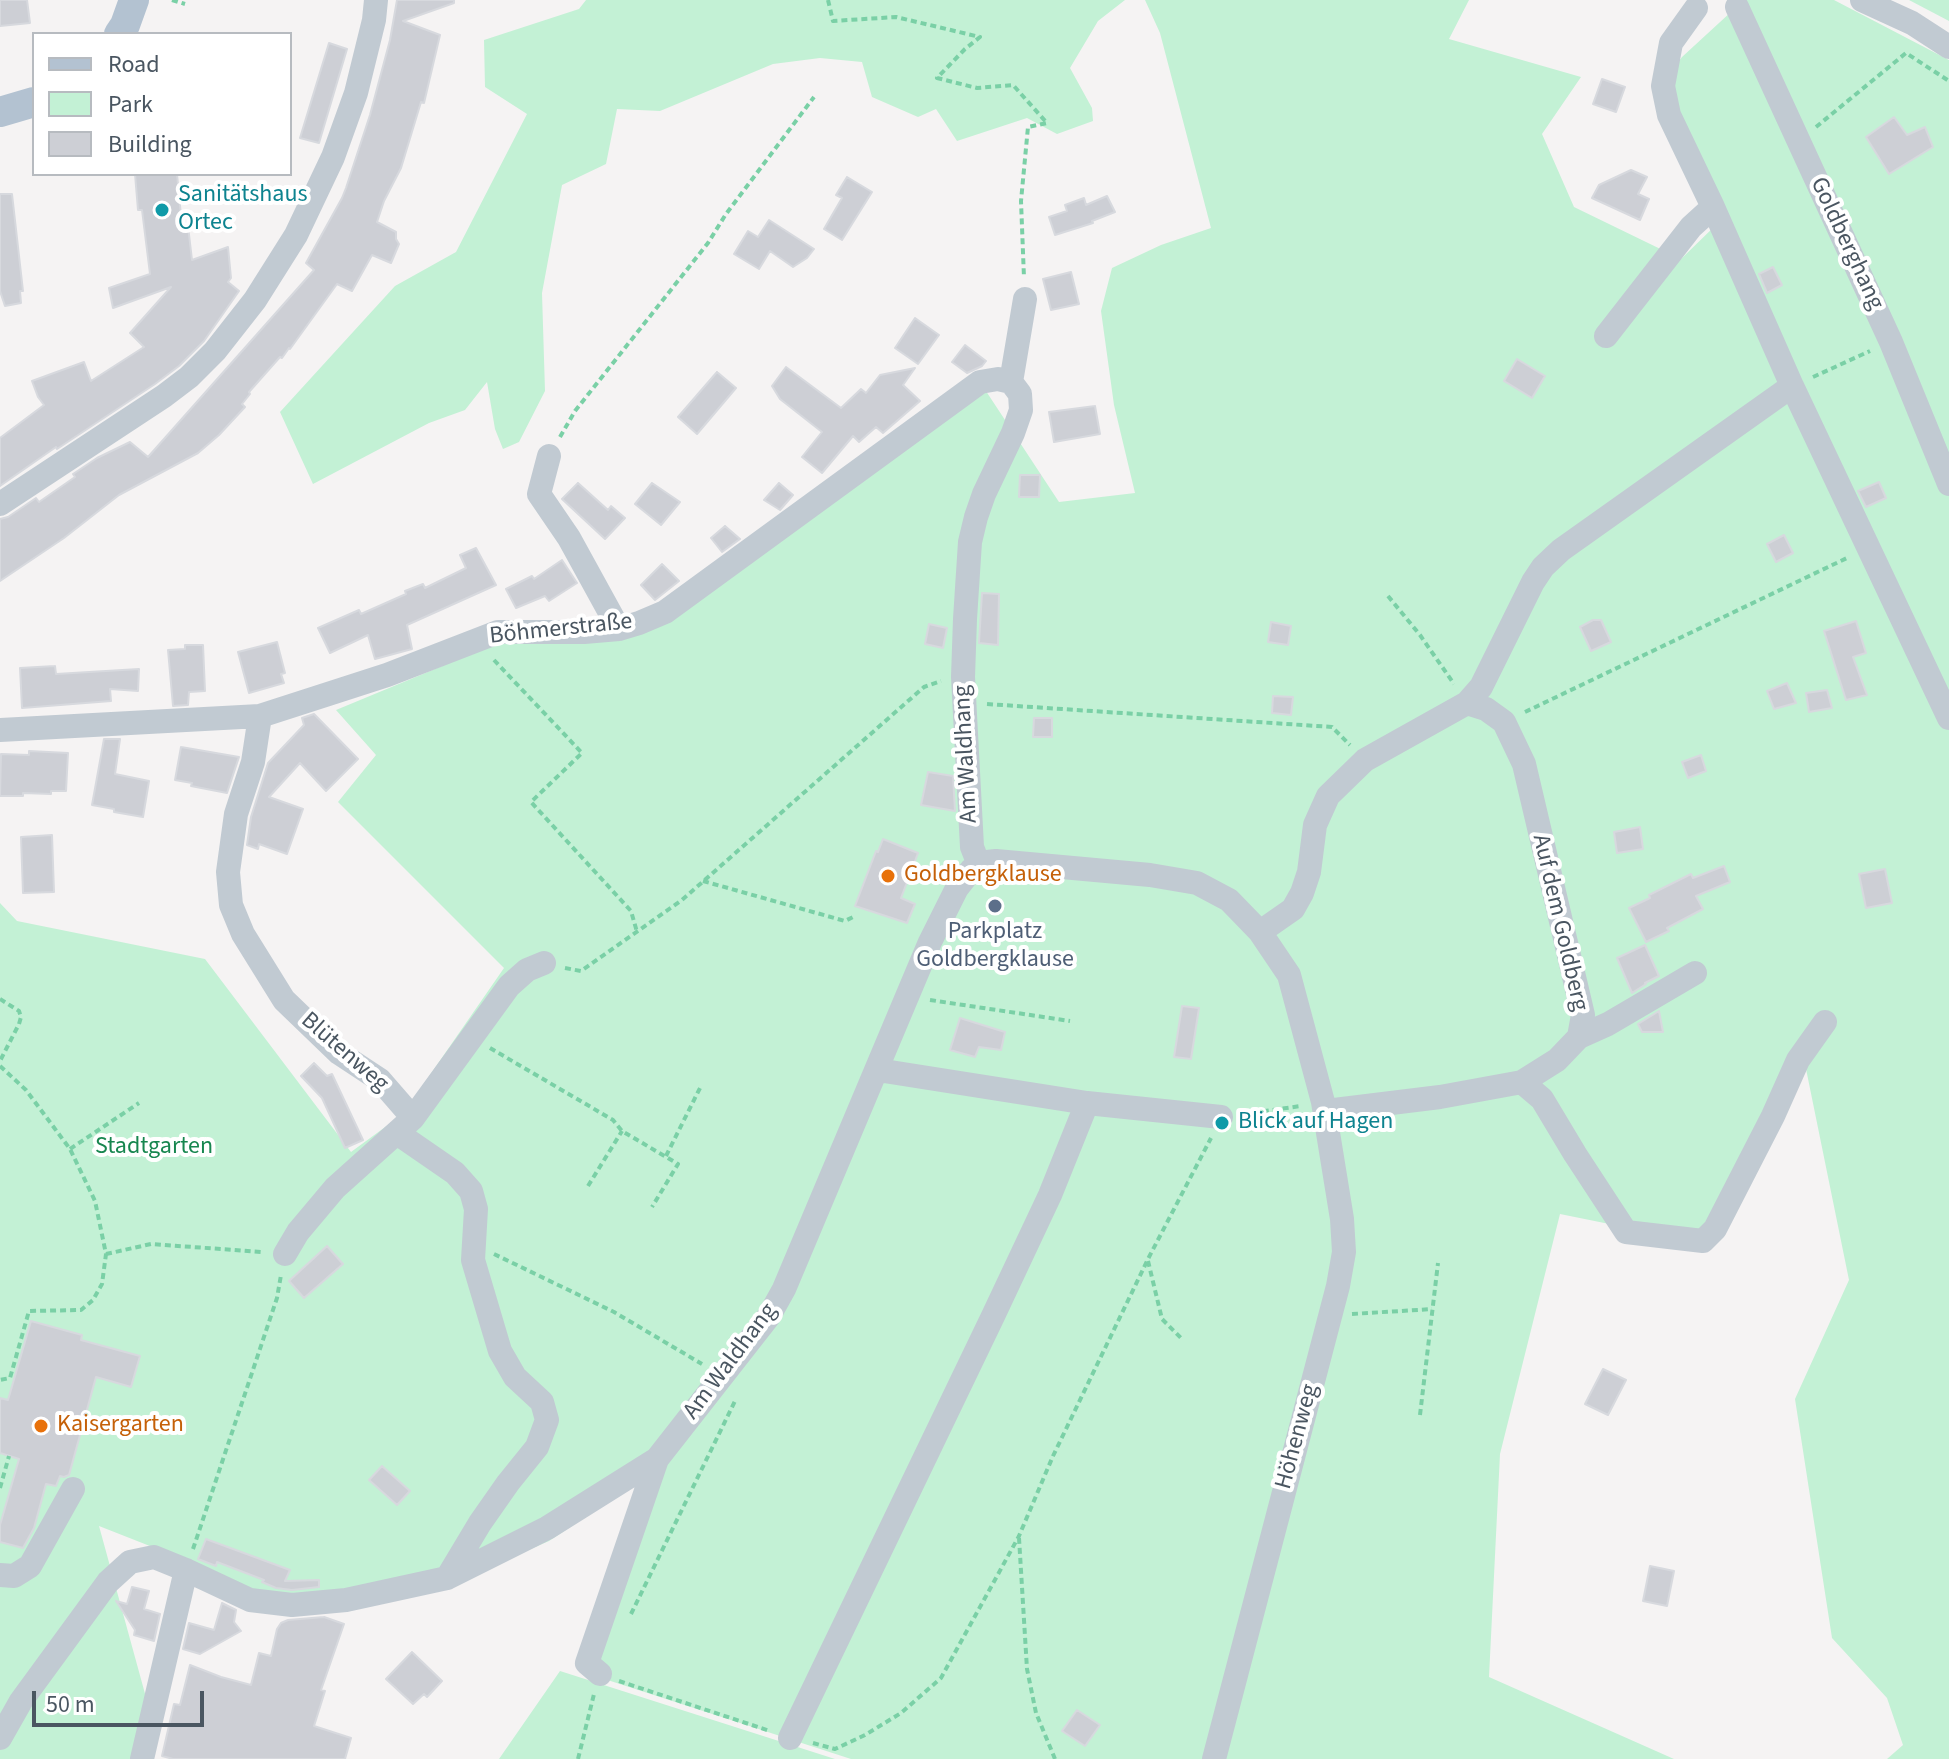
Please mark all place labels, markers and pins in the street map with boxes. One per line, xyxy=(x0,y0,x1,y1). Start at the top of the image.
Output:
place label: Sanitätshaus Ortec xyxy=(178,182,308,238)
marker: Sanitätshaus Ortec xyxy=(153,201,171,219)
place label: Goldbergklause xyxy=(904,862,1062,890)
marker: Goldbergklause xyxy=(879,867,897,885)
marker: Parkplatz Goldbergklause xyxy=(986,897,1004,915)
place label: Parkplatz Goldbergklause xyxy=(916,919,1074,975)
place label: Blick auf Hagen xyxy=(1238,1109,1393,1137)
marker: Blick auf Hagen xyxy=(1213,1114,1231,1132)
place label: Kaisergarten xyxy=(57,1412,184,1440)
marker: Kaisergarten xyxy=(32,1417,50,1435)

